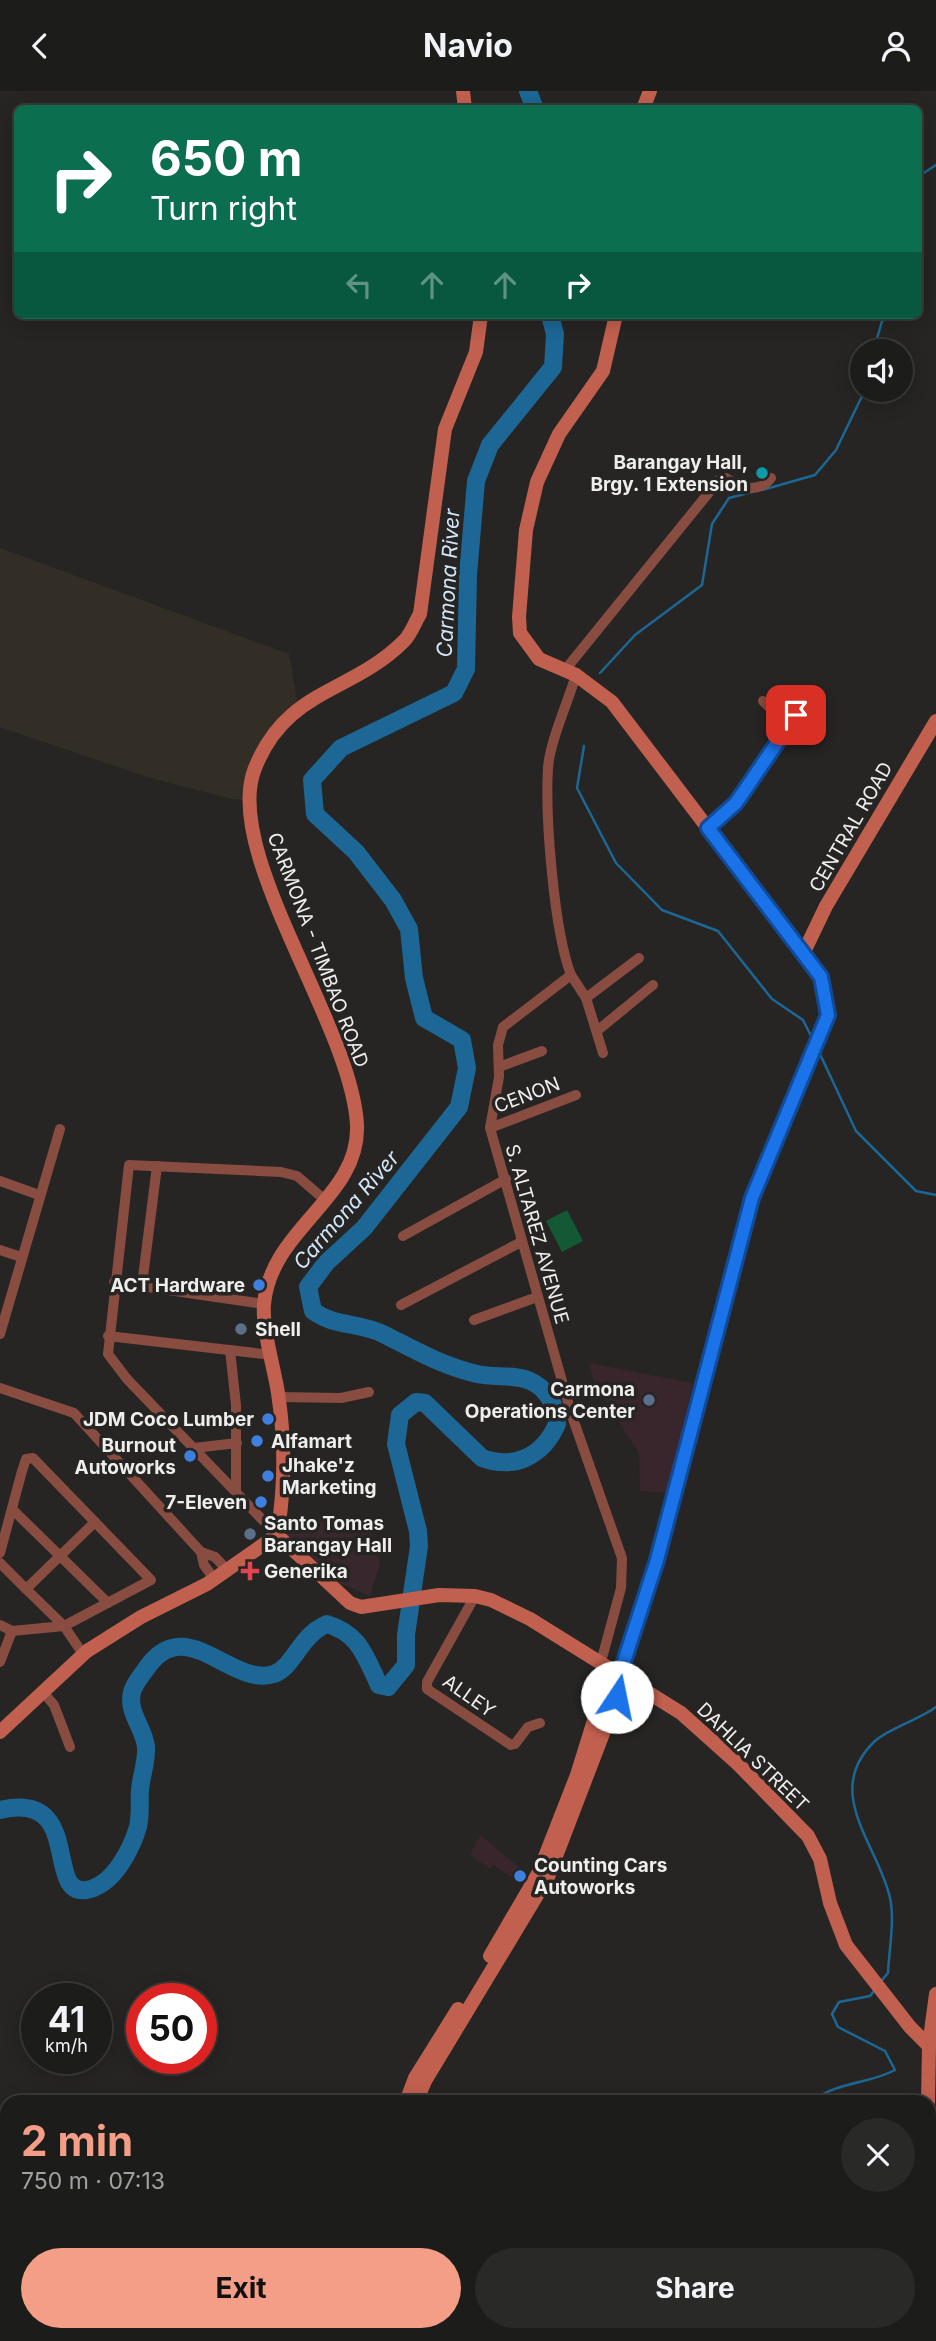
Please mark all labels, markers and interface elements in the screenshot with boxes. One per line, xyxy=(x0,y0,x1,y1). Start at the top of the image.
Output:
text: Navio xyxy=(423,26,513,65)
icon: back xyxy=(21,27,59,65)
icon: person xyxy=(877,27,915,65)
text: 650 m xyxy=(150,129,303,188)
icon: right xyxy=(35,133,126,224)
text: Turn right xyxy=(150,189,297,228)
icon: left xyxy=(340,266,378,304)
icon: ahead xyxy=(413,266,451,304)
icon: ahead xyxy=(486,266,524,304)
icon: right xyxy=(559,266,597,304)
map controls xyxy=(850,339,913,402)
button: sound xyxy=(850,339,913,402)
place label: Barangay Hall, Brgy. 1 Extension xyxy=(590,451,748,496)
marker: Barangay Hall, Brgy. 1 Extension xyxy=(754,465,770,481)
water label: Carmona River xyxy=(432,507,464,658)
pin xyxy=(766,685,826,745)
icon: arrive xyxy=(777,696,815,734)
street label: CENTRAL ROAD xyxy=(804,758,898,896)
street label: CARMONA - TIMBAO ROAD xyxy=(263,829,373,1071)
street label: CENON xyxy=(491,1072,563,1118)
street label: S. ALTAREZ AVENUE xyxy=(500,1141,574,1327)
water label: Carmona River xyxy=(288,1145,405,1274)
place label: ACT Hardware xyxy=(110,1274,245,1297)
marker: ACT Hardware xyxy=(251,1277,267,1293)
place label: Shell xyxy=(255,1318,301,1341)
marker: Shell xyxy=(233,1321,249,1337)
place label: Carmona Operations Center xyxy=(465,1378,635,1423)
marker: Carmona Operations Center xyxy=(641,1392,657,1408)
place label: JDM Coco Lumber xyxy=(83,1408,254,1431)
marker: JDM Coco Lumber xyxy=(260,1411,276,1427)
place label: Alfamart xyxy=(271,1430,352,1453)
marker: Alfamart xyxy=(249,1433,265,1449)
place label: Burnout Autoworks xyxy=(75,1434,176,1479)
marker: Burnout Autoworks xyxy=(182,1448,198,1464)
place label: Jhake'z Marketing xyxy=(282,1454,377,1499)
marker: Jhake'z Marketing xyxy=(260,1468,276,1484)
place label: 7-Eleven xyxy=(165,1491,247,1514)
marker: 7-Eleven xyxy=(253,1494,269,1510)
place label: Santo Tomas Barangay Hall xyxy=(264,1512,392,1557)
marker: Santo Tomas Barangay Hall xyxy=(242,1526,258,1542)
place label: Generika xyxy=(264,1560,348,1583)
marker: Generika xyxy=(242,1563,258,1579)
position arrow xyxy=(580,1660,654,1734)
street label: ALLEY xyxy=(438,1670,500,1722)
street label: DAHLIA STREET xyxy=(692,1698,814,1816)
place label: Counting Cars Autoworks xyxy=(534,1854,667,1899)
marker: Counting Cars Autoworks xyxy=(512,1868,528,1884)
speed limit sign: 50 xyxy=(126,1983,217,2074)
text: 41 xyxy=(48,1998,85,2040)
text: km/h xyxy=(45,2035,88,2056)
text: 2 min xyxy=(21,2115,133,2166)
button: close xyxy=(841,2118,915,2192)
text: 750 m · 07:13 xyxy=(21,2167,165,2195)
button: Exit xyxy=(21,2248,461,2328)
button: Share xyxy=(475,2248,915,2328)

